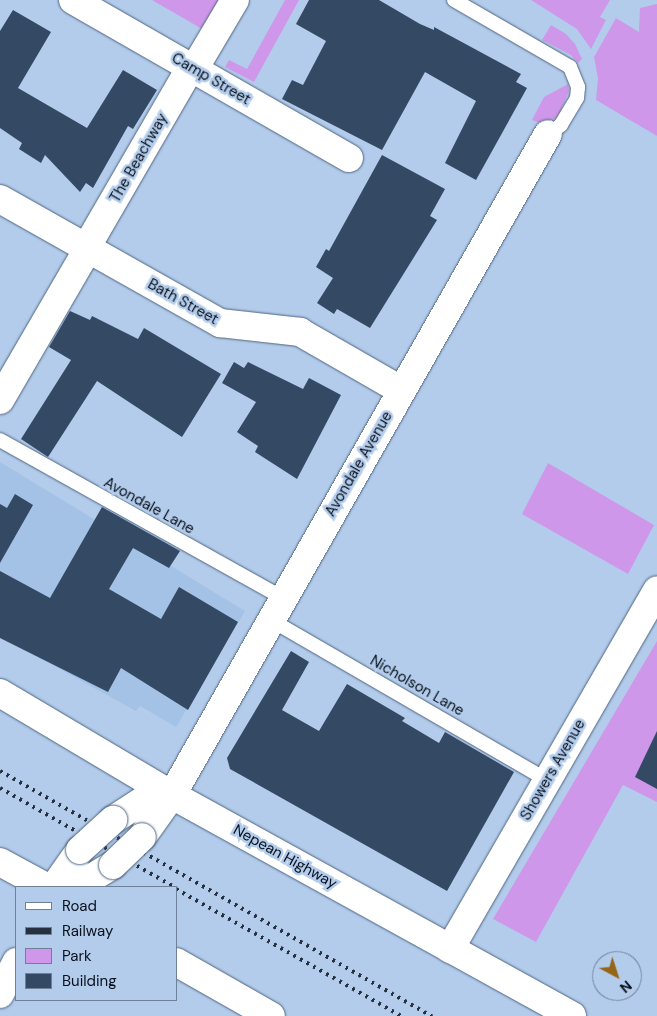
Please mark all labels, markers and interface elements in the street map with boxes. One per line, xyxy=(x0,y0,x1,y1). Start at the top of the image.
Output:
street label: Camp Street xyxy=(168,49,254,109)
street label: The Beachway xyxy=(106,110,172,206)
street label: Bath Street xyxy=(145,275,221,329)
street label: Avondale Avenue xyxy=(322,408,396,520)
street label: Avondale Lane xyxy=(101,474,197,538)
street label: Nicholson Lane xyxy=(367,652,467,720)
street label: Showers Avenue xyxy=(517,716,589,824)
street label: Nepean Highway xyxy=(230,821,340,893)
legend xyxy=(15,886,178,1001)
text: Road xyxy=(62,896,97,916)
text: Railway xyxy=(62,921,113,941)
text: Park xyxy=(62,946,92,966)
north arrow xyxy=(592,951,642,1001)
text: Building xyxy=(62,971,117,991)
text: N xyxy=(616,977,636,997)

